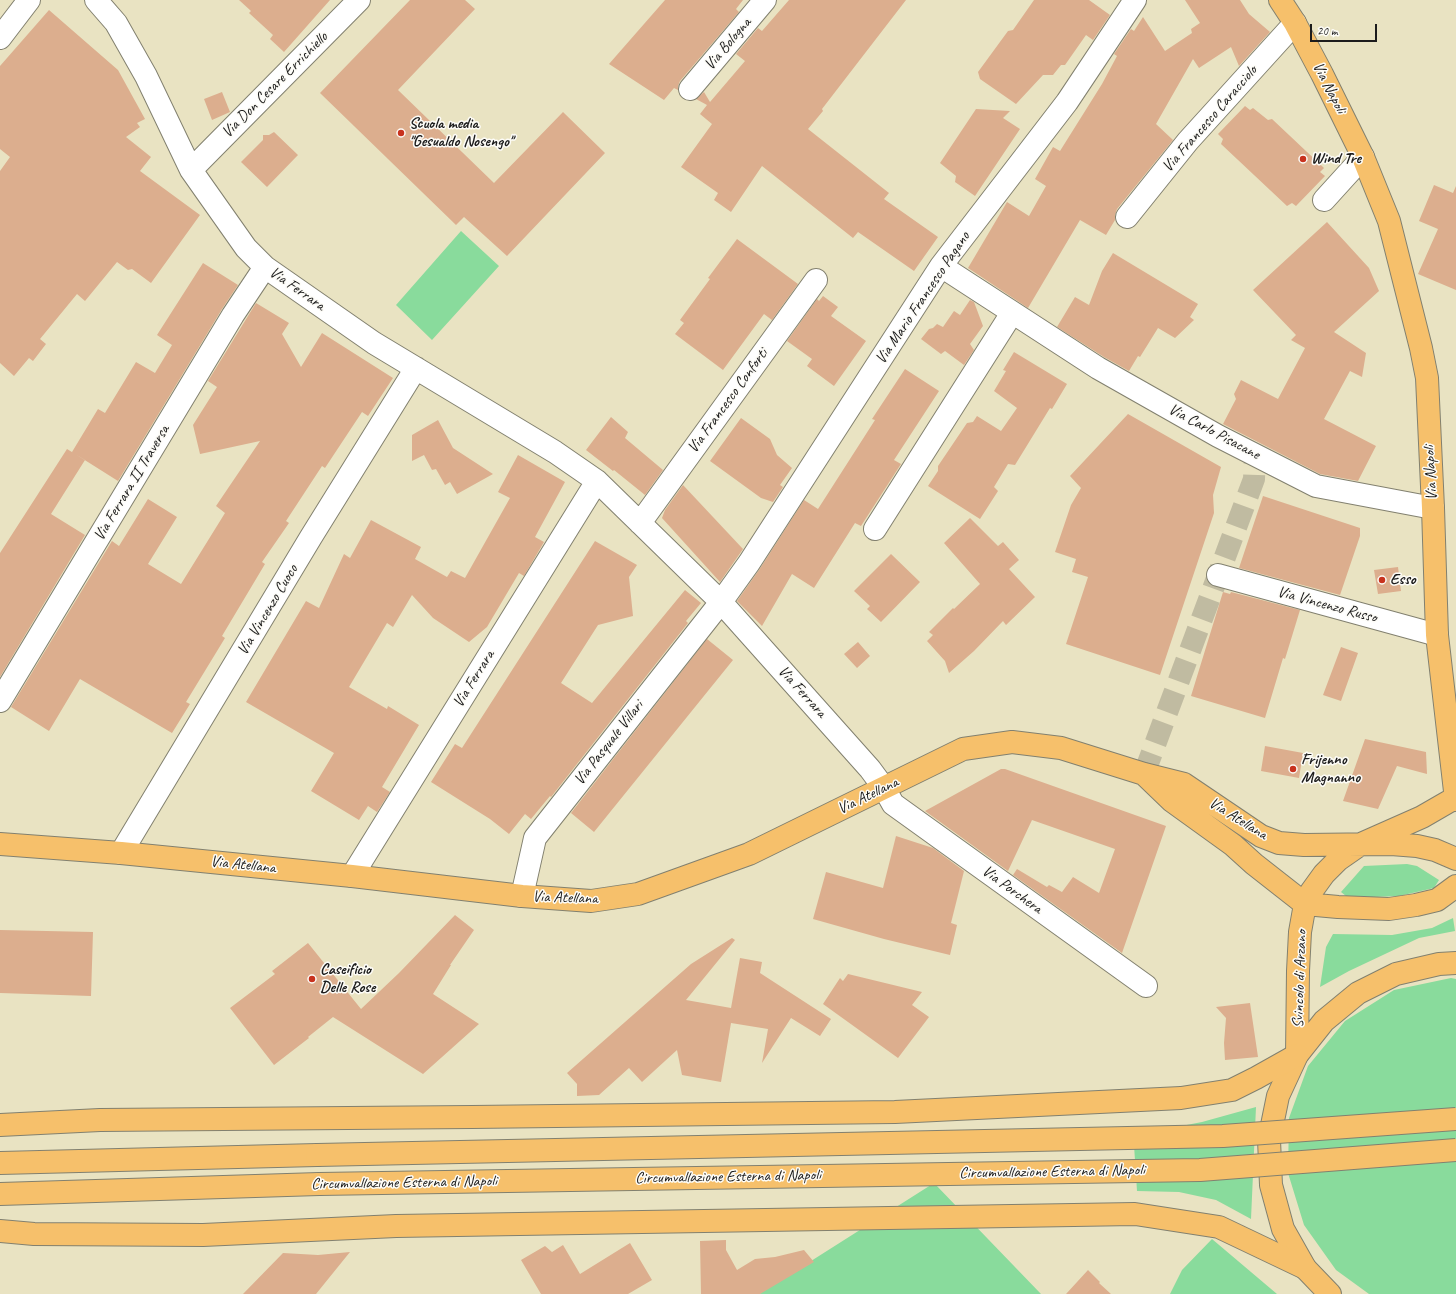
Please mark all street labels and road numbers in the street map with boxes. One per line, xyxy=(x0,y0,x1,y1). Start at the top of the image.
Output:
street label: Via Bologna xyxy=(700,14,756,74)
street label: Via Don Cesare Errichiello xyxy=(218,28,332,142)
street label: Via Napoli xyxy=(1308,59,1350,117)
street label: Via Francesco Caracciolo xyxy=(1158,62,1262,176)
street label: Via Mario Francesco Pagano xyxy=(872,228,974,368)
street label: Via Ferrara xyxy=(265,263,329,315)
street label: Via Francesco Conforti xyxy=(684,345,772,457)
street label: Via Carlo Pisacane xyxy=(1165,400,1263,464)
street label: Via Ferrara II Traversa xyxy=(90,422,174,544)
street label: Via Napoli xyxy=(1420,445,1442,501)
street label: Via Vincenzo Cuoco xyxy=(234,561,302,659)
street label: Via Vincenzo Russo xyxy=(1275,582,1379,628)
street label: Via Ferrara xyxy=(449,647,499,711)
street label: Via Ferrara xyxy=(774,662,830,722)
street label: Via Pasquale Villari xyxy=(570,697,648,789)
street label: Via Atellana xyxy=(834,773,902,819)
street label: Via Atellana xyxy=(1205,794,1271,844)
street label: Via Atellana xyxy=(210,852,276,878)
street label: Via Porchera xyxy=(978,862,1046,918)
street label: Via Atellana xyxy=(532,887,598,909)
street label: Svincolo di Arzano xyxy=(1289,930,1311,1028)
street label: Circumvallazione Esterna di Napoli xyxy=(959,1161,1145,1183)
street label: Circumvallazione Esterna di Napoli xyxy=(635,1166,821,1188)
street label: Circumvallazione Esterna di Napoli xyxy=(311,1172,497,1194)

